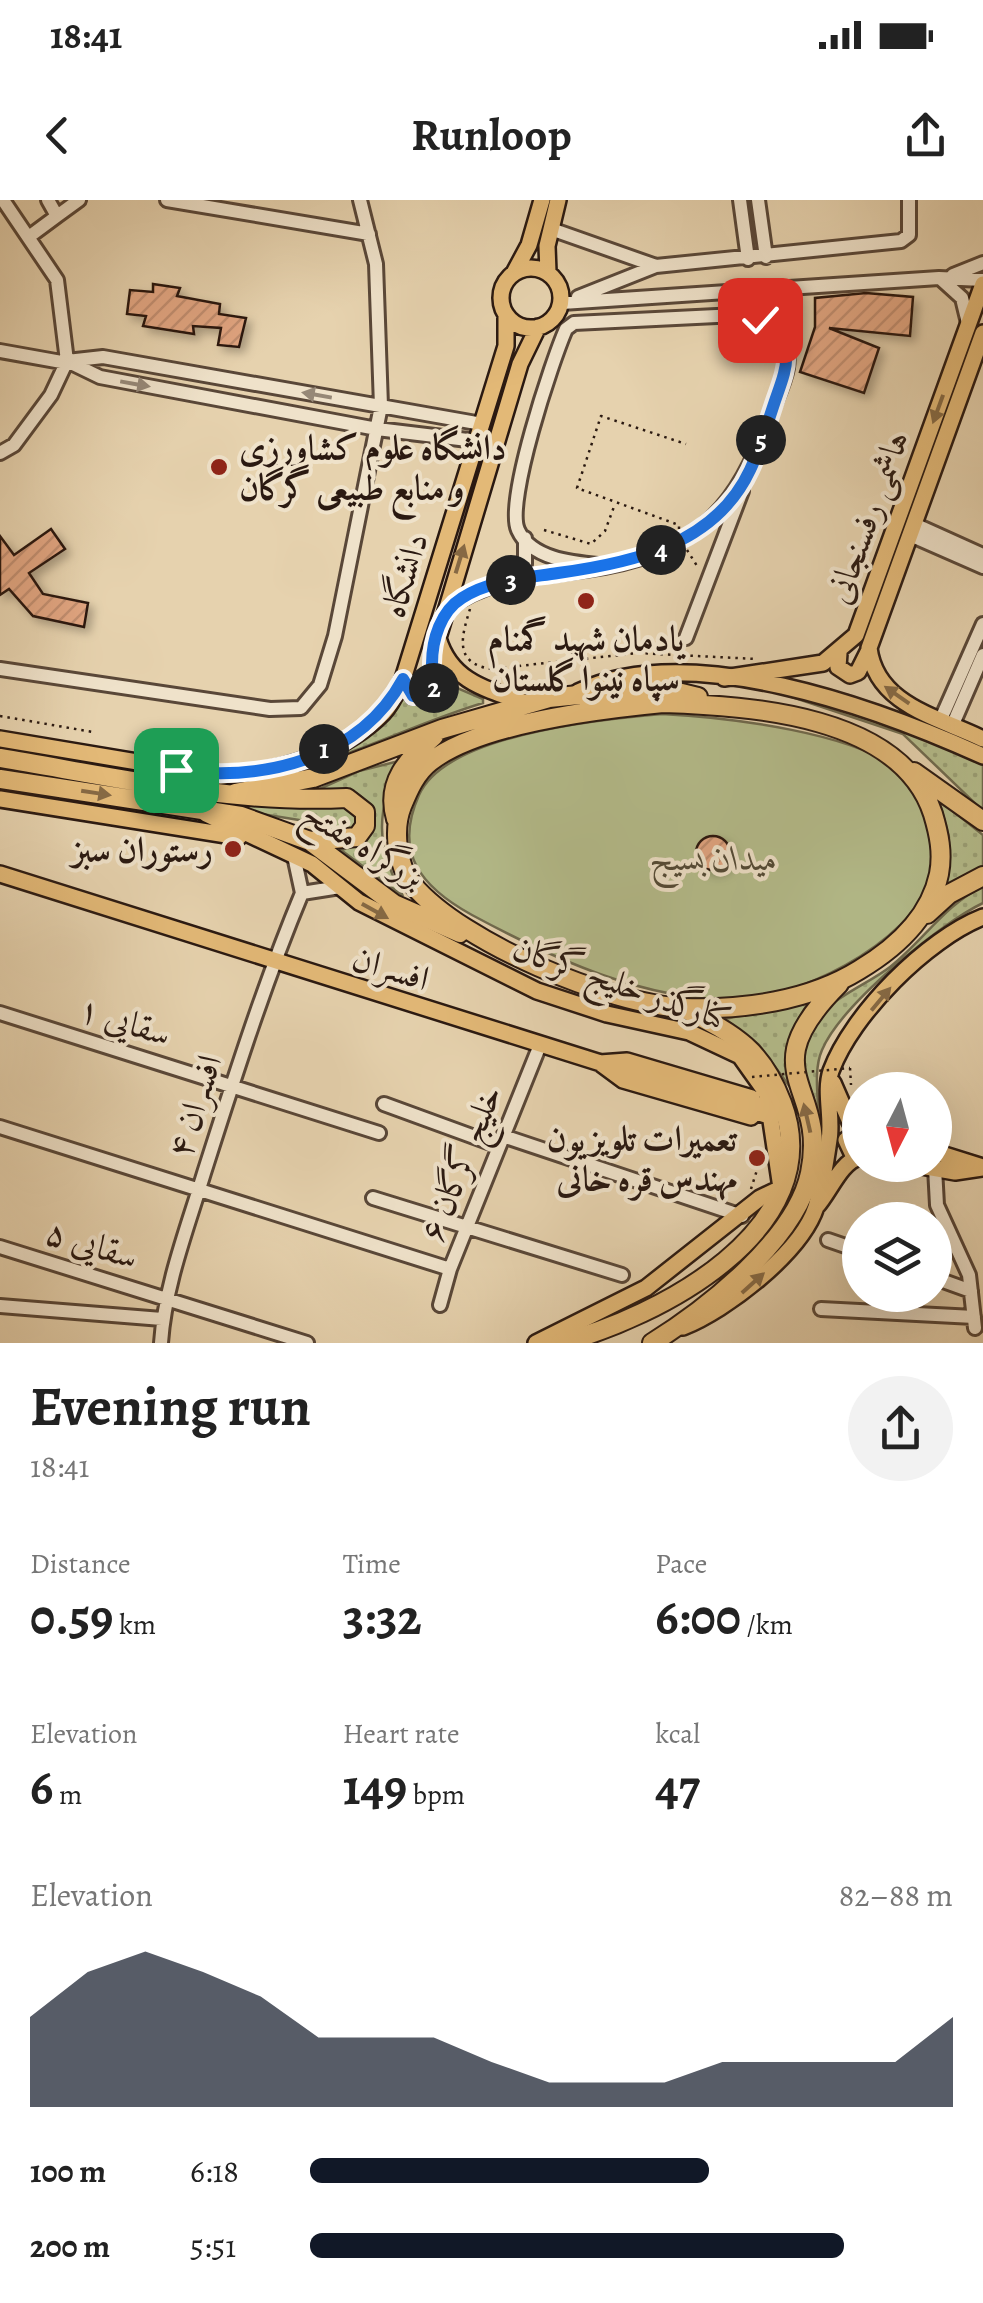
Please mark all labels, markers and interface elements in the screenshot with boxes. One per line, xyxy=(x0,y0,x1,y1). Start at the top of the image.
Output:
text: 18:41 xyxy=(50,9,122,61)
text: Runloop xyxy=(411,104,572,166)
icon: back xyxy=(30,108,85,163)
icon: share xyxy=(898,108,953,163)
pin xyxy=(718,278,803,363)
icon: check xyxy=(733,293,788,348)
one-way arrow xyxy=(120,377,151,392)
one-way arrow xyxy=(301,387,332,402)
one-way arrow xyxy=(930,394,945,424)
pin: 5 xyxy=(736,415,786,465)
text: 5 xyxy=(755,421,767,459)
place label: دانشگاه علوم کشاورزی و منابع طبیعی گرگان xyxy=(239,423,507,521)
street label: هاشمی رفسنجانی xyxy=(814,424,920,610)
marker: دانشگاه علوم کشاورزی و منابع طبیعی گرگان xyxy=(208,456,230,478)
pin: 4 xyxy=(636,525,686,575)
street label: دانشگاه xyxy=(368,527,440,623)
text: 4 xyxy=(654,531,668,569)
one-way arrow xyxy=(453,544,468,574)
pin: 3 xyxy=(486,555,536,605)
text: 3 xyxy=(505,561,517,599)
marker: یادمان شهید گمنام سپاه نینوا گلستان xyxy=(575,590,597,612)
place label: یادمان شهید گمنام سپاه نینوا گلستان xyxy=(488,614,686,702)
pin: 2 xyxy=(409,663,459,713)
text: 2 xyxy=(427,669,441,707)
one-way arrow xyxy=(884,686,910,705)
pin: 1 xyxy=(299,724,349,774)
pin xyxy=(134,728,219,813)
text: 1 xyxy=(319,730,329,768)
icon: arrive xyxy=(149,743,204,798)
one-way arrow xyxy=(81,786,113,802)
street label: بزرگراه مفتح xyxy=(290,789,434,905)
place label: رستوران سبز xyxy=(68,825,213,873)
park label: میدان بسیج xyxy=(650,834,778,889)
marker: رستوران سبز xyxy=(222,838,244,860)
one-way arrow xyxy=(361,901,389,919)
street label: کنارگذر خلیج گرگان xyxy=(504,922,738,1049)
street label: افسران xyxy=(347,934,435,1002)
street label: سقایی ۱ xyxy=(73,984,177,1058)
one-way arrow xyxy=(870,986,891,1011)
street label: افسران ۴ xyxy=(155,1048,233,1164)
north arrow xyxy=(842,1072,952,1182)
map controls xyxy=(842,1072,952,1312)
street label: خلیج گرگان ۶ xyxy=(407,1078,520,1251)
one-way arrow xyxy=(799,1102,814,1133)
place label: تعمیرات تلویزیون مهندس قره خانی xyxy=(546,1114,738,1202)
marker: تعمیرات تلویزیون مهندس قره خانی xyxy=(746,1147,768,1169)
button: layers xyxy=(842,1202,952,1312)
street label: سقایی ۵ xyxy=(40,1207,144,1281)
one-way arrow xyxy=(740,1272,765,1294)
text: Evening run xyxy=(30,1369,311,1444)
button: share xyxy=(848,1376,953,1481)
text: 18:41 xyxy=(30,1444,90,1488)
text: Distance xyxy=(30,1545,130,1583)
text: Time xyxy=(343,1545,401,1583)
text: Pace xyxy=(655,1545,707,1583)
text: 0.59 xyxy=(30,1583,113,1651)
text: 3:32 xyxy=(343,1583,422,1651)
text: 6:00 xyxy=(655,1583,741,1651)
text: km xyxy=(113,1606,156,1644)
text: /km xyxy=(741,1606,793,1644)
text: Elevation xyxy=(30,1715,137,1753)
text: Heart rate xyxy=(343,1715,460,1753)
text: kcal xyxy=(655,1715,700,1753)
text: 6 xyxy=(30,1753,53,1821)
text: 149 xyxy=(343,1753,407,1821)
text: 47 xyxy=(655,1753,700,1821)
text: m xyxy=(53,1776,82,1814)
text: bpm xyxy=(407,1776,465,1814)
text: Elevation xyxy=(30,1873,153,1917)
text: 82–88 m xyxy=(839,1873,953,1917)
text: 100 m xyxy=(30,2149,106,2193)
text: 6:18 xyxy=(190,2149,239,2193)
text: 200 m xyxy=(30,2224,110,2268)
text: 5:51 xyxy=(190,2224,236,2268)

